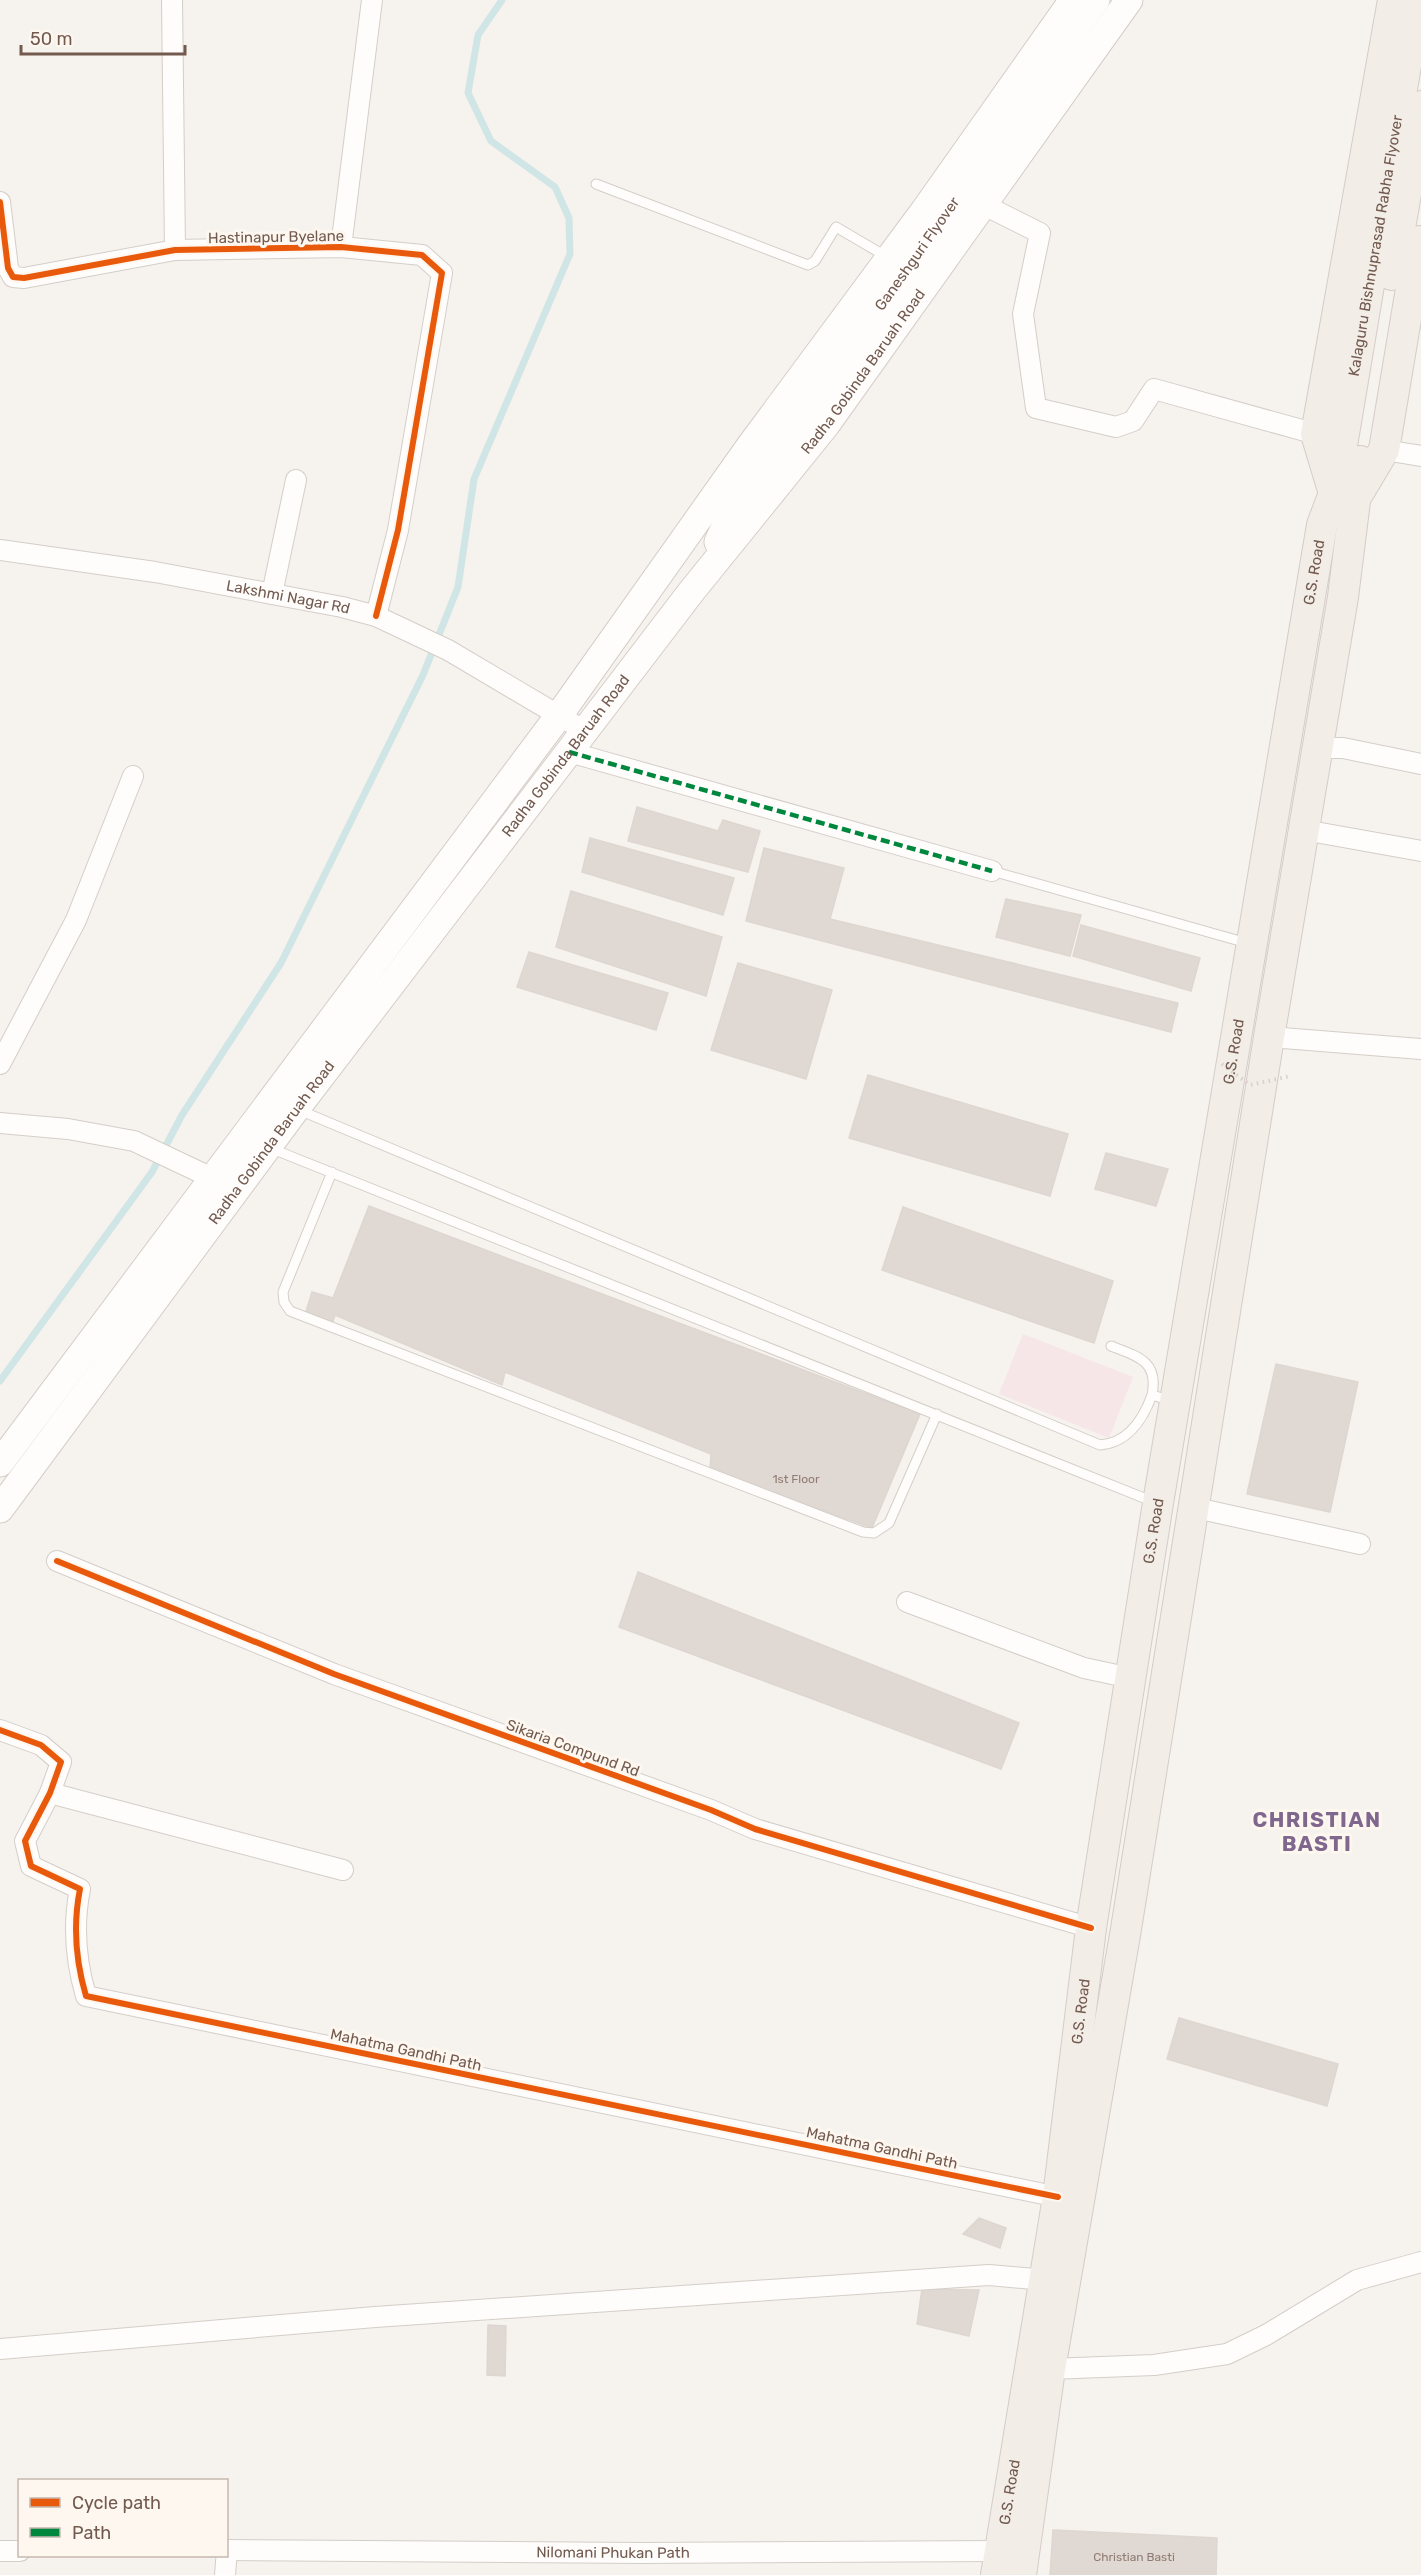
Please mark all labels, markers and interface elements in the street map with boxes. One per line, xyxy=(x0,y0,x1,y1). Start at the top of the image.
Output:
scale bar xyxy=(21,18,184,56)
text: 50 m xyxy=(30,28,73,50)
street label: Kalaguru Bishnuprasad Rabha Flyover xyxy=(1345,113,1407,378)
street label: Ganeshguri Flyover xyxy=(871,193,964,314)
street label: Hastinapur Byelane xyxy=(208,227,344,247)
street label: Radha Gobinda Baruah Road xyxy=(797,286,929,458)
street label: G.S. Road xyxy=(1300,538,1328,606)
street label: Lakshmi Nagar Rd xyxy=(225,577,352,618)
street label: Radha Gobinda Baruah Road xyxy=(498,671,633,841)
street label: G.S. Road xyxy=(1219,1018,1248,1086)
street label: Radha Gobinda Baruah Road xyxy=(205,1057,338,1228)
house number: 1st Floor xyxy=(772,1472,820,1486)
street label: G.S. Road xyxy=(1140,1497,1168,1565)
street label: Sikaria Compund Rd xyxy=(504,1716,642,1780)
district label: CHRISTIAN BASTI xyxy=(1252,1807,1382,1856)
street label: G.S. Road xyxy=(1068,1978,1094,2045)
street label: Mahatma Gandhi Path xyxy=(329,2025,483,2075)
street label: Mahatma Gandhi Path xyxy=(805,2123,959,2173)
street label: G.S. Road xyxy=(995,2458,1024,2526)
legend xyxy=(18,2479,228,2557)
text: Cycle path xyxy=(72,2492,161,2514)
text: Path xyxy=(72,2522,111,2544)
street label: Nilomani Phukan Path xyxy=(536,2543,690,2562)
house number: Christian Basti xyxy=(1093,2550,1175,2564)

